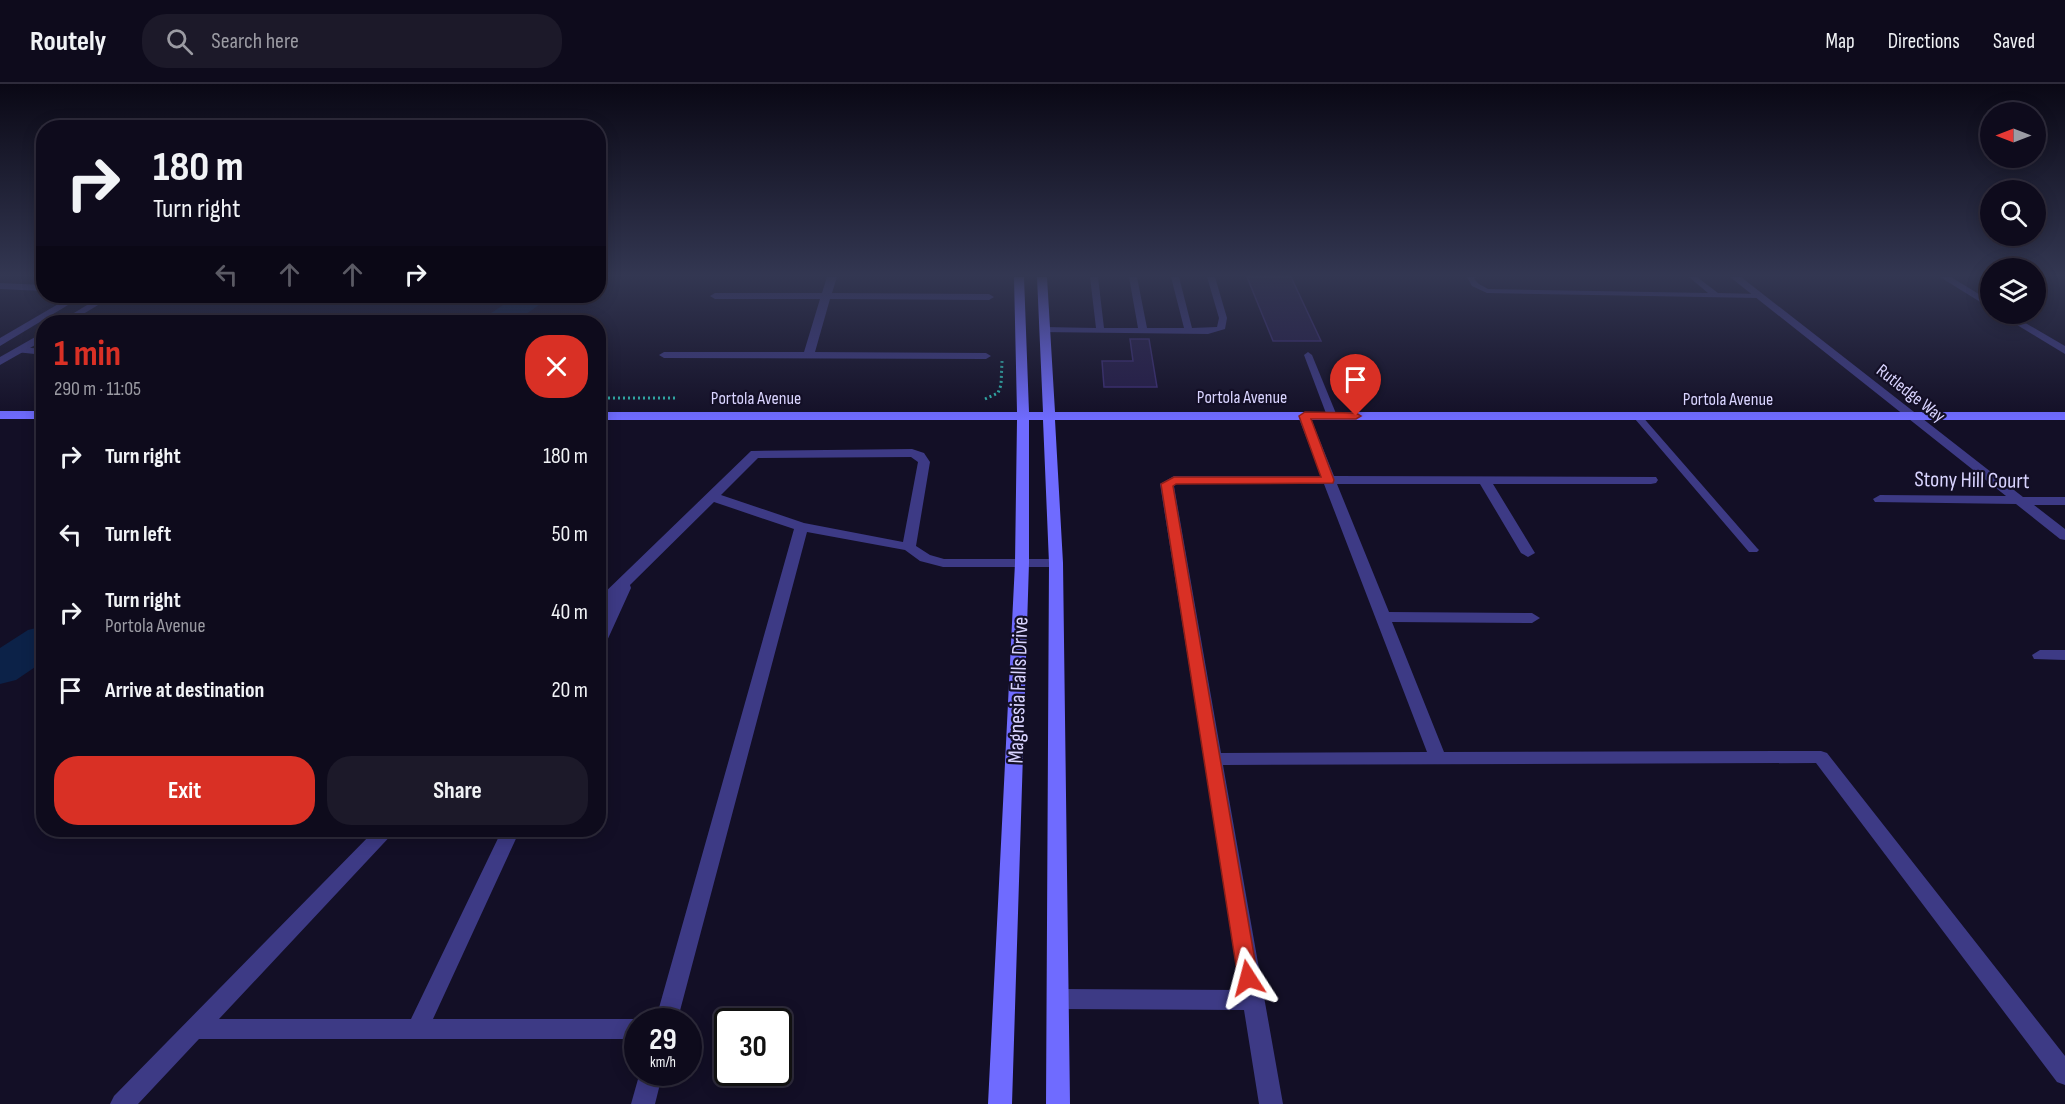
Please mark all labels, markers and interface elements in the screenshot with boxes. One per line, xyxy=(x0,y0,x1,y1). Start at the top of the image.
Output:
search box xyxy=(142,14,562,68)
text: Routely xyxy=(30,25,106,58)
icon: search xyxy=(163,25,196,58)
text: Search here xyxy=(211,28,299,55)
text: Map xyxy=(1825,29,1855,54)
text: Directions xyxy=(1888,29,1960,54)
text: Saved xyxy=(1993,29,2035,54)
north arrow xyxy=(1980,102,2046,168)
map controls xyxy=(1980,102,2046,324)
text: 180 m xyxy=(153,142,244,193)
icon: right xyxy=(54,144,132,222)
button: search xyxy=(1980,180,2046,246)
text: Turn right xyxy=(153,193,240,225)
icon: left xyxy=(210,258,243,291)
icon: ahead xyxy=(273,258,306,291)
icon: ahead xyxy=(336,258,369,291)
icon: right xyxy=(399,258,432,291)
button: layers xyxy=(1980,258,2046,324)
text: 1 min xyxy=(54,333,121,376)
button: close xyxy=(525,335,588,398)
pin xyxy=(1330,354,1381,416)
street label: Rutledge Way xyxy=(1872,360,1949,427)
icon: arrive xyxy=(1339,363,1372,396)
text: 290 m · 11:05 xyxy=(54,377,141,401)
street label: Portola Avenue xyxy=(1197,387,1287,408)
street label: Portola Avenue xyxy=(711,388,801,409)
street label: Portola Avenue xyxy=(1683,389,1773,410)
icon: right xyxy=(54,440,87,473)
text: Turn right xyxy=(105,443,181,470)
text: 180 m xyxy=(543,443,588,470)
street label: Stony Hill Court xyxy=(1914,466,2030,495)
icon: left xyxy=(54,518,87,551)
text: Turn left xyxy=(105,521,171,548)
text: 50 m xyxy=(552,521,588,548)
text: Turn right xyxy=(105,587,181,614)
icon: right xyxy=(54,596,87,629)
text: 40 m xyxy=(551,599,588,626)
text: Portola Avenue xyxy=(105,614,205,638)
street label: Magnesia Falls Drive xyxy=(1002,616,1035,764)
icon: arrive xyxy=(54,674,87,707)
text: Arrive at destination xyxy=(105,677,264,704)
text: 20 m xyxy=(552,677,588,704)
button: Exit xyxy=(54,756,315,825)
button: Share xyxy=(327,756,588,825)
position arrow xyxy=(1216,946,1280,1010)
speed limit sign: 30 xyxy=(714,1008,792,1086)
text: 29 xyxy=(649,1022,677,1058)
text: km/h xyxy=(650,1053,676,1072)

